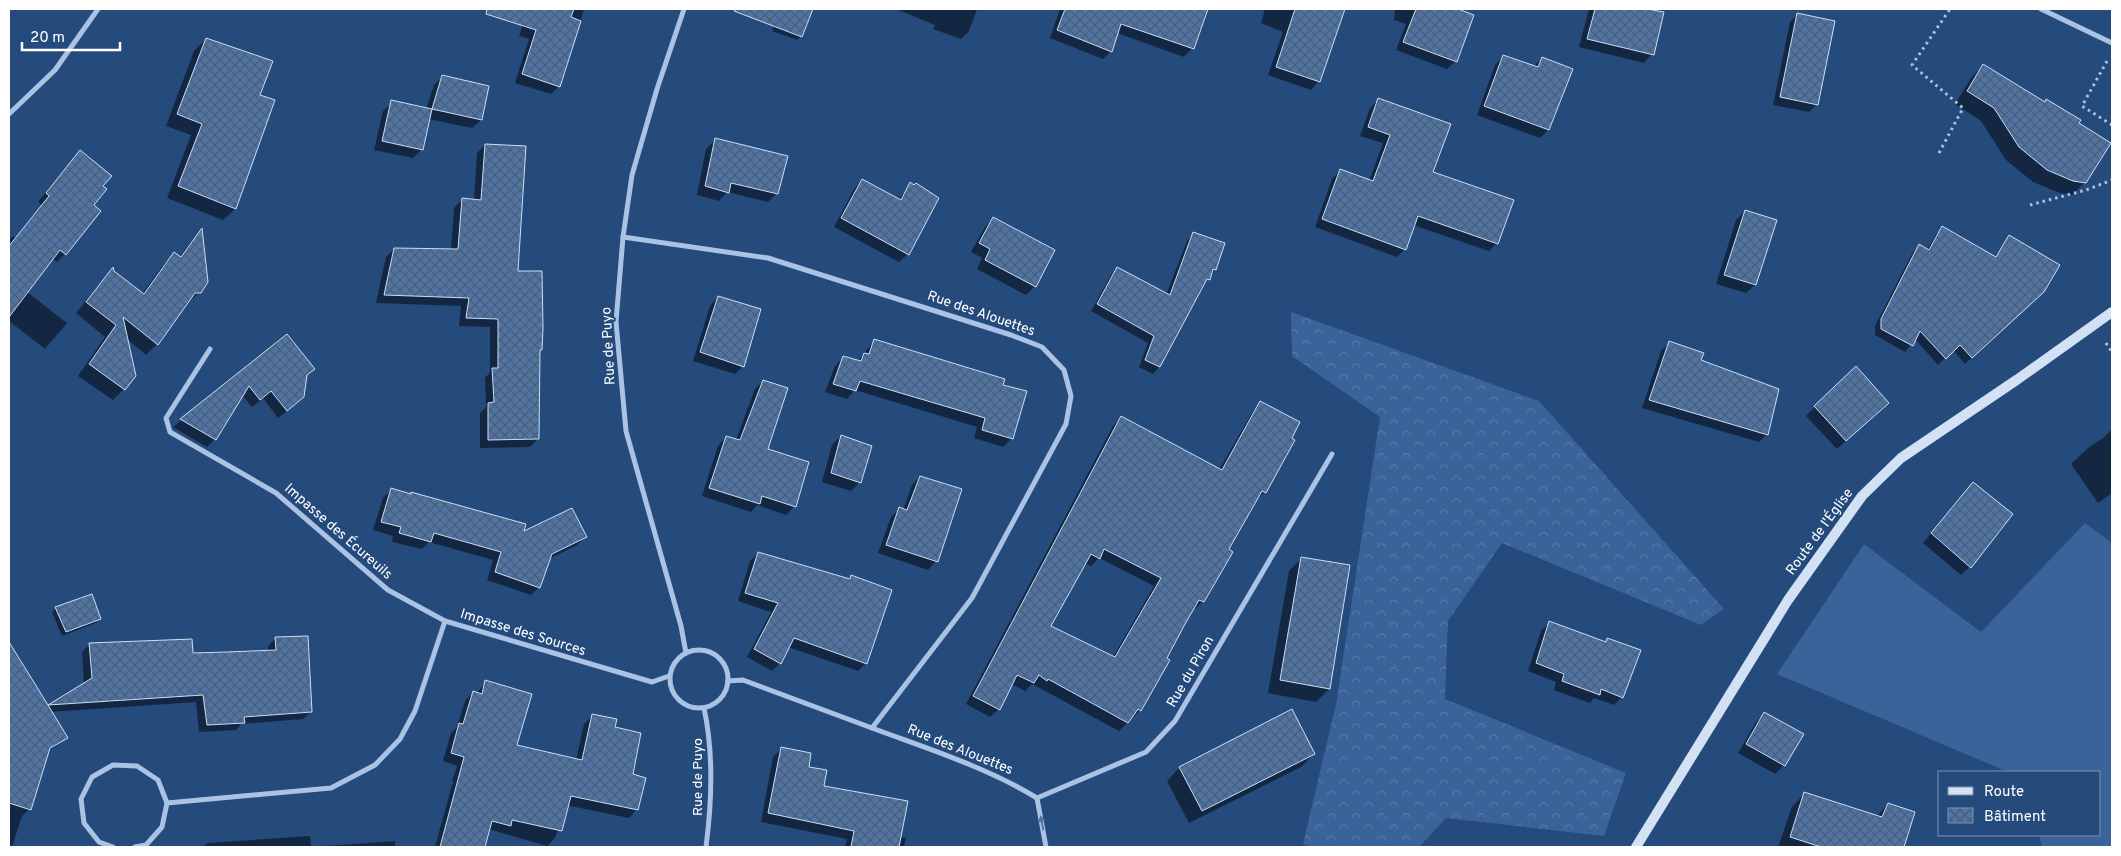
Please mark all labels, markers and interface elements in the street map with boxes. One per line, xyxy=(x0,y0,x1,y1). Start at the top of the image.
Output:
scale bar xyxy=(22,20,120,52)
text: 20 m xyxy=(30,29,65,48)
street label: Rue des Alouettes xyxy=(925,288,1037,340)
street label: Rue de Puyo xyxy=(598,306,620,386)
street label: Impasse des Écureuils xyxy=(281,480,396,583)
street label: Route de l'Église xyxy=(1782,485,1857,579)
street label: Impasse des Sources xyxy=(458,606,588,660)
street label: Rue du Piron xyxy=(1164,633,1218,711)
street label: Rue des Alouettes xyxy=(905,721,1015,779)
street label: Rue de Puyo xyxy=(690,738,707,816)
legend xyxy=(1938,771,2101,836)
text: Route xyxy=(1984,783,2024,802)
text: Bâtiment xyxy=(1984,808,2046,827)
one-way arrow xyxy=(1037,814,1045,830)

